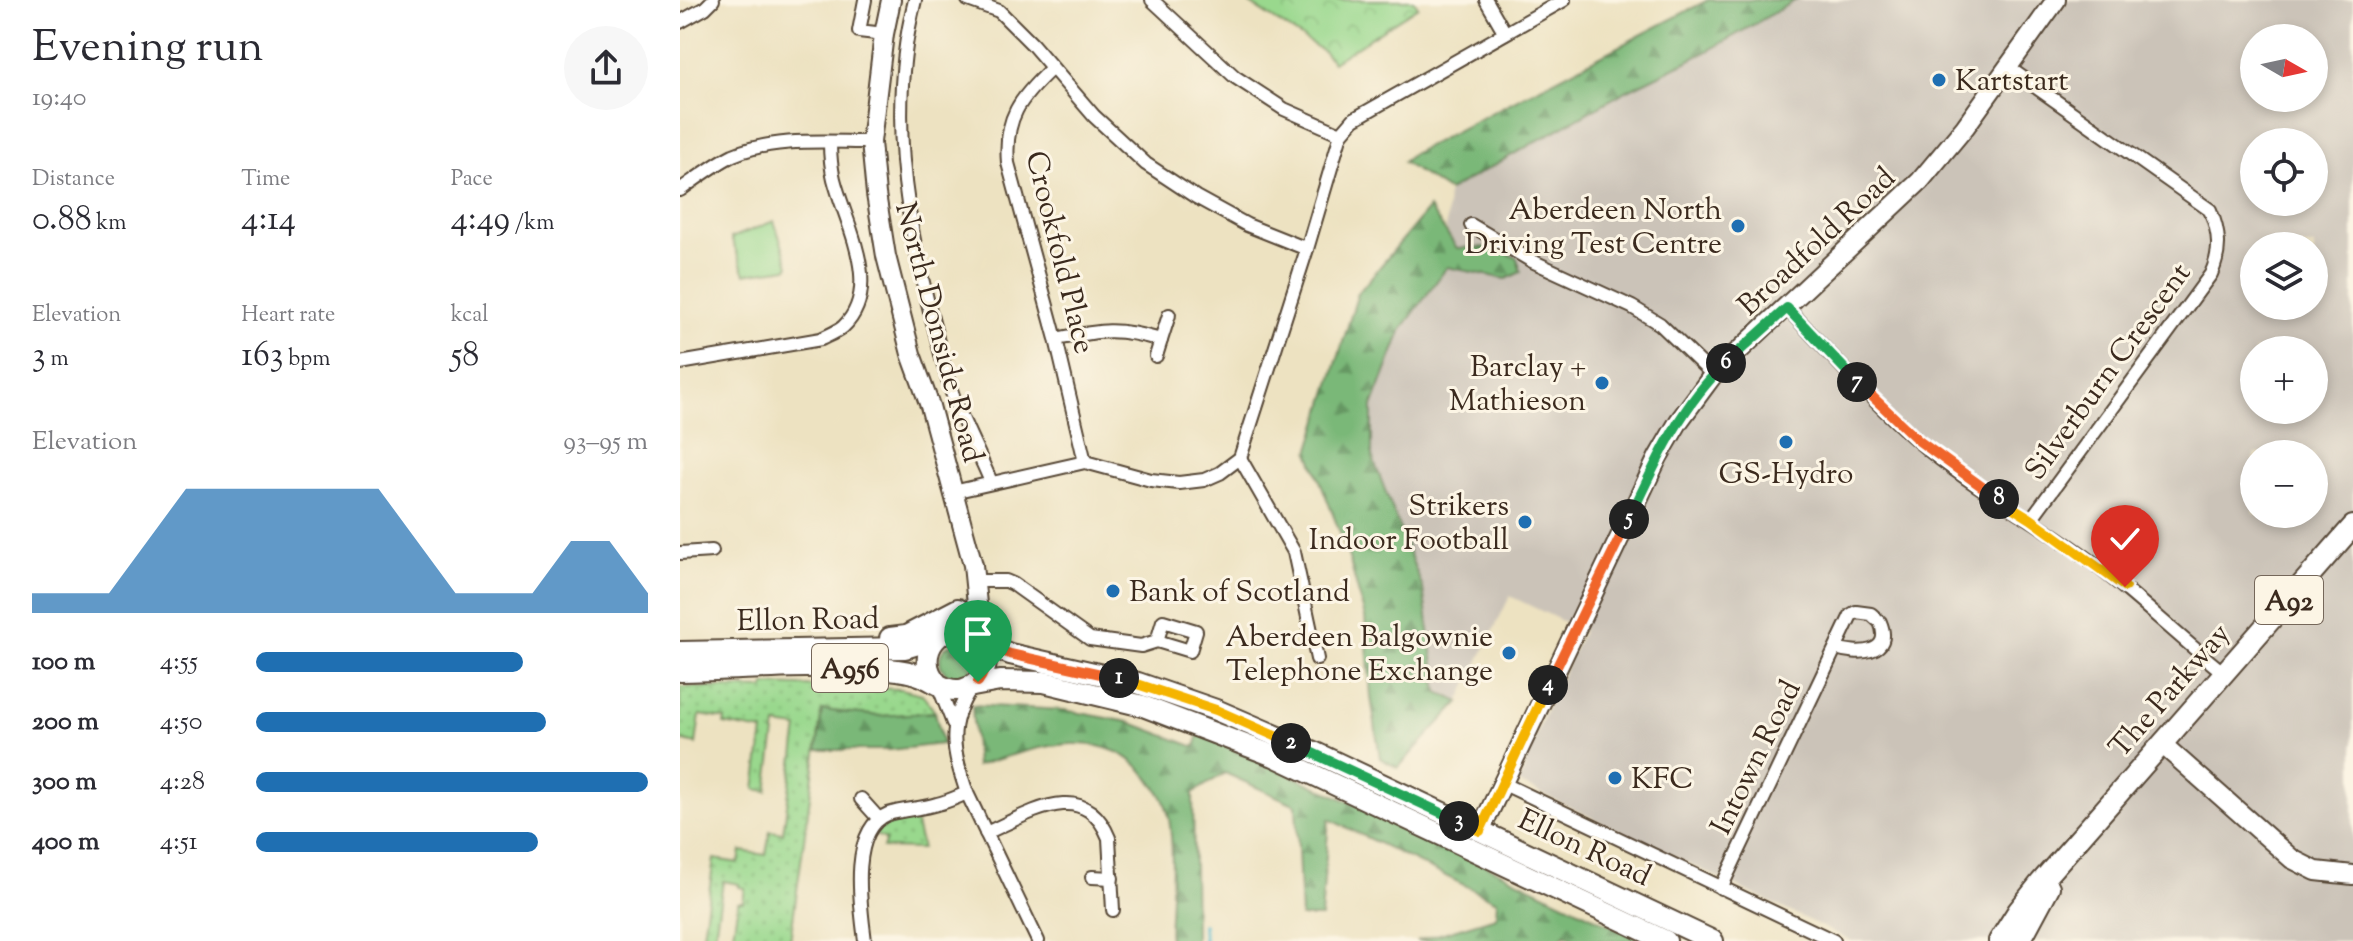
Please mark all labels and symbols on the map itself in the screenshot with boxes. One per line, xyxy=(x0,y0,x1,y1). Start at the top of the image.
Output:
north arrow xyxy=(2240,24,2328,112)
place label: Kartstart xyxy=(1955,61,2069,104)
marker: Kartstart xyxy=(1930,71,1948,89)
street label: Crookfold Place xyxy=(1013,147,1105,359)
street label: Broadfold Road xyxy=(1729,158,1906,327)
place label: Aberdeen North Driving Test Centre xyxy=(1465,190,1722,267)
street label: North Donside Road xyxy=(882,198,993,468)
marker: Aberdeen North Driving Test Centre xyxy=(1729,217,1747,235)
street label: Silverburn Crescent xyxy=(2015,255,2203,490)
pin: 6 xyxy=(1706,343,1746,383)
place label: Barclay + Mathieson xyxy=(1449,347,1586,424)
pin: 7 xyxy=(1837,362,1877,402)
marker: Barclay + Mathieson xyxy=(1593,374,1611,392)
marker: GS-Hydro xyxy=(1777,433,1795,451)
place label: GS-Hydro xyxy=(1718,454,1854,497)
pin: 8 xyxy=(1979,479,2019,519)
place label: Strikers Indoor Football xyxy=(1309,486,1509,563)
pin: 5 xyxy=(1609,499,1649,539)
pin xyxy=(2091,505,2159,587)
marker: Strikers Indoor Football xyxy=(1516,513,1534,531)
place label: Bank of Scotland xyxy=(1129,572,1350,615)
road number: A92 xyxy=(2255,576,2323,624)
marker: Bank of Scotland xyxy=(1104,582,1122,600)
street label: Ellon Road xyxy=(736,599,880,644)
pin xyxy=(944,600,1012,682)
street label: The Parkway xyxy=(2100,615,2242,769)
place label: Aberdeen Balgownie Telephone Exchange xyxy=(1225,617,1493,694)
road number: A956 xyxy=(812,644,888,692)
marker: Aberdeen Balgownie Telephone Exchange xyxy=(1500,644,1518,662)
pin: 1 xyxy=(1099,658,1139,698)
pin: 4 xyxy=(1528,665,1568,705)
street label: Intown Road xyxy=(1701,674,1813,843)
pin: 2 xyxy=(1271,723,1311,763)
place label: KFC xyxy=(1631,759,1694,802)
marker: KFC xyxy=(1606,769,1624,787)
street label: Ellon Road xyxy=(1510,800,1658,899)
pin: 3 xyxy=(1439,801,1479,841)

